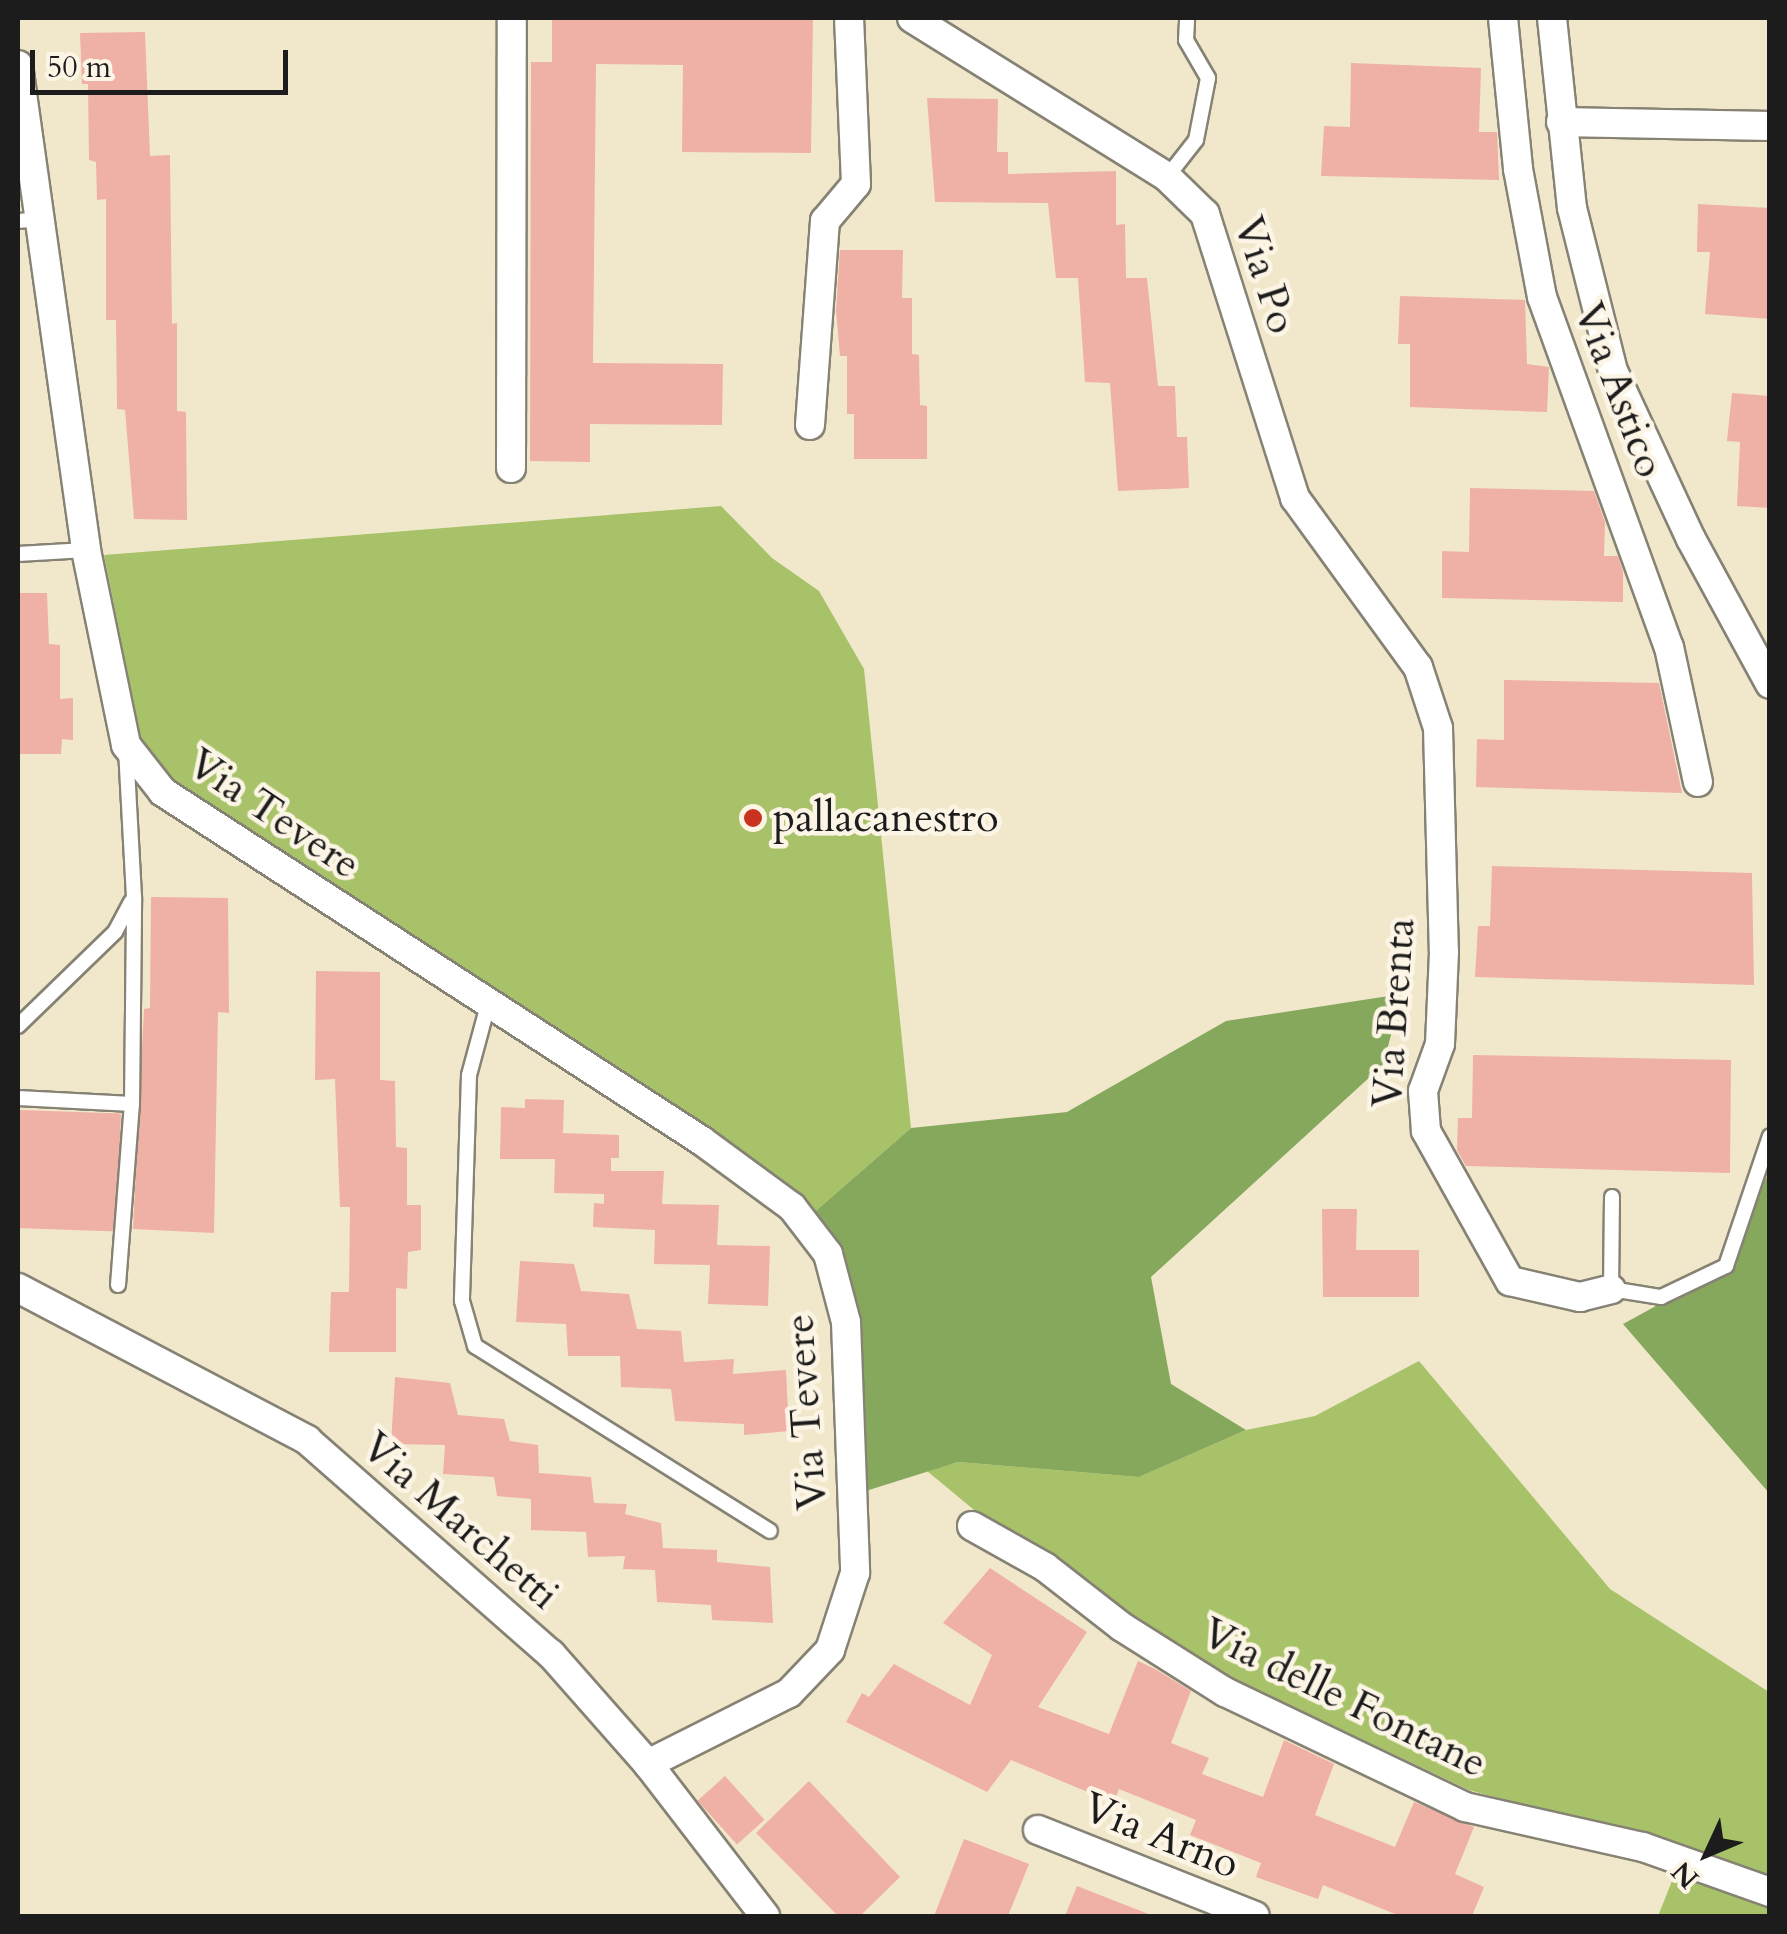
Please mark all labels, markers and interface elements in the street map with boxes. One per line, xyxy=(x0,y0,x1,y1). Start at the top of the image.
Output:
scale bar xyxy=(35,30,292,92)
text: 50 m xyxy=(47,47,111,88)
street label: Via Po xyxy=(1223,210,1307,340)
street label: Via Astico xyxy=(1563,296,1675,484)
street label: Via Tevere xyxy=(178,738,370,890)
place label: pallacanestro xyxy=(773,793,999,843)
marker: pallacanestro xyxy=(742,807,764,829)
street label: Via Brenta xyxy=(1362,916,1426,1110)
street label: Via Tevere xyxy=(774,1312,838,1512)
street label: Via Marchetti xyxy=(351,1422,569,1620)
street label: Via delle Fontane xyxy=(1194,1607,1494,1789)
street label: Via Arno xyxy=(1076,1782,1246,1890)
north arrow xyxy=(1657,1804,1757,1904)
text: N xyxy=(1663,1853,1708,1897)

